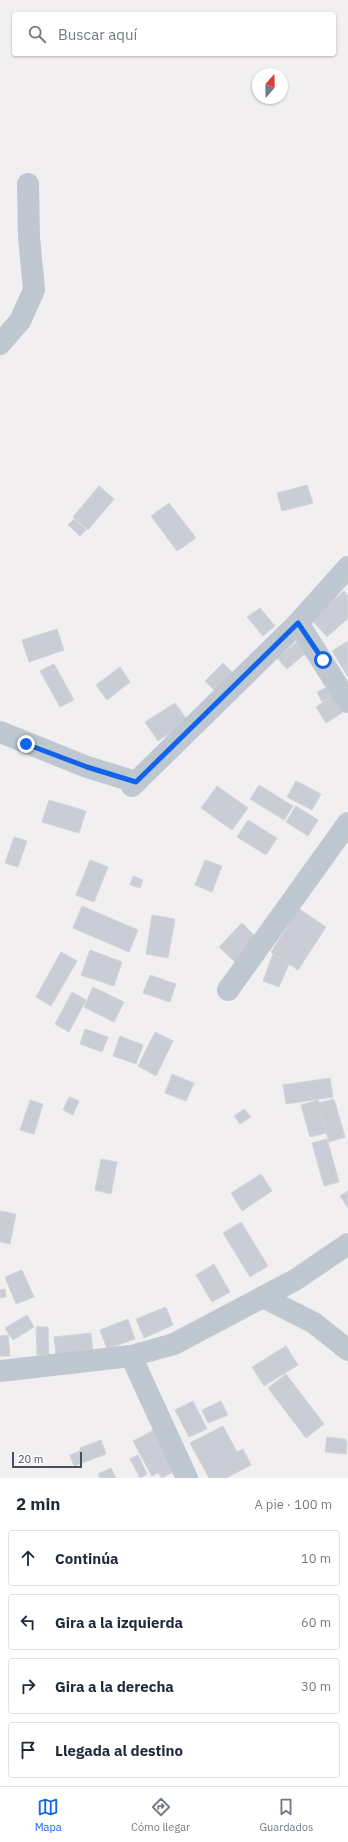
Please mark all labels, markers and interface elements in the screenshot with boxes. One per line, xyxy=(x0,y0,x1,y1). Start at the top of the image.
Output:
search box xyxy=(12,12,336,56)
icon: search xyxy=(26,23,48,45)
text: Buscar aquí xyxy=(58,25,137,44)
north arrow xyxy=(252,68,288,104)
route start xyxy=(314,651,332,669)
route end xyxy=(17,735,35,753)
scale bar xyxy=(12,1450,82,1469)
text: 20 m xyxy=(18,1452,43,1466)
text: 2 min xyxy=(16,1493,60,1515)
text: A pie · 100 m xyxy=(254,1496,332,1513)
icon: ahead xyxy=(17,1547,39,1569)
text: Continúa xyxy=(55,1549,119,1568)
text: 10 m xyxy=(301,1550,331,1567)
icon: left xyxy=(17,1611,39,1633)
text: Gira a la izquierda xyxy=(55,1613,183,1632)
text: 60 m xyxy=(301,1614,331,1631)
icon: right xyxy=(17,1675,39,1697)
text: Gira a la derecha xyxy=(55,1677,174,1696)
text: 30 m xyxy=(301,1678,331,1695)
icon: arrive xyxy=(17,1739,39,1761)
text: Llegada al destino xyxy=(55,1741,183,1760)
tab: Mapa xyxy=(35,1796,62,1834)
tab: Cómo llegar xyxy=(131,1796,190,1834)
tab: Guardados xyxy=(259,1796,313,1834)

